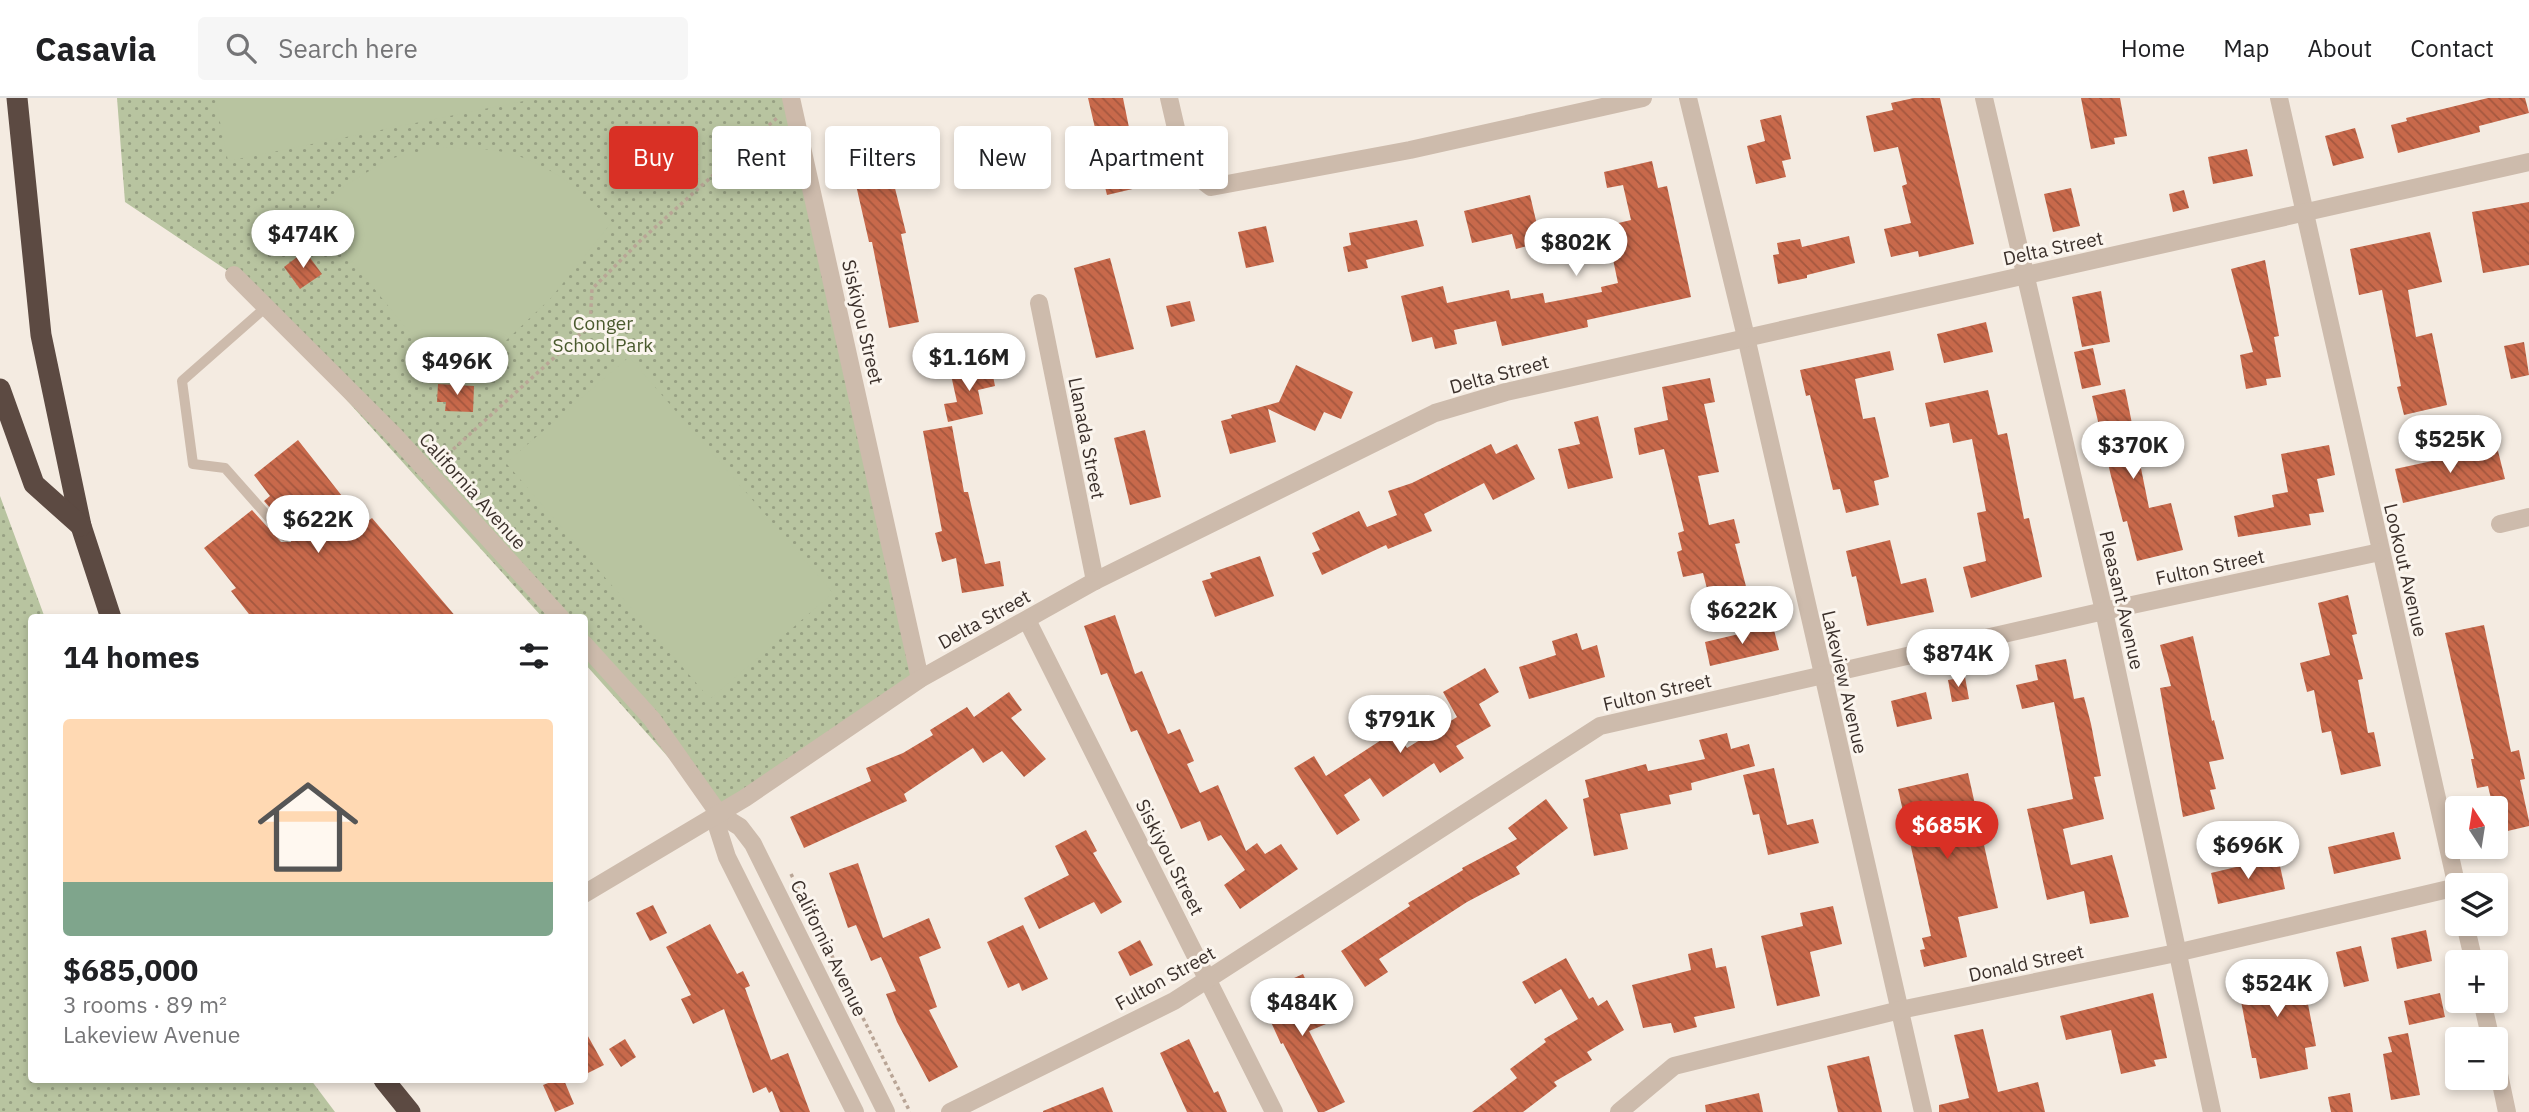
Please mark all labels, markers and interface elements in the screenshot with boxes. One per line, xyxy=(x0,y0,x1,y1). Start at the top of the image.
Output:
search box xyxy=(198,17,688,80)
text: Casavia xyxy=(35,27,156,70)
icon: search xyxy=(222,29,260,67)
text: Search here xyxy=(278,31,418,65)
text: Home xyxy=(2121,32,2185,64)
text: Map xyxy=(2223,32,2269,64)
text: About xyxy=(2307,32,2372,64)
text: Contact xyxy=(2410,32,2494,64)
chip: Buy xyxy=(609,126,698,189)
chip: Rent xyxy=(712,126,811,189)
chip: Filters xyxy=(825,126,940,189)
chip: New xyxy=(954,126,1051,189)
chip: Apartment xyxy=(1065,126,1228,189)
pin: $474K xyxy=(254,211,352,270)
text: $474K xyxy=(267,218,339,248)
pin: $802K xyxy=(1527,218,1625,278)
text: $802K xyxy=(1540,226,1612,256)
street label: Delta Street xyxy=(2001,226,2105,270)
street label: Siskiyou Street xyxy=(837,257,889,387)
park label: Conger School Park xyxy=(553,311,653,357)
pin: $1.16M xyxy=(912,334,1026,393)
pin: $496K xyxy=(408,338,506,397)
text: $1.16M xyxy=(928,341,1010,371)
text: $496K xyxy=(421,345,493,375)
street label: Delta Street xyxy=(1447,349,1551,399)
street label: Llanada Street xyxy=(1063,375,1111,501)
pin: $525K xyxy=(2401,416,2499,475)
pin: $370K xyxy=(2084,422,2182,481)
text: $525K xyxy=(2414,423,2486,453)
street label: California Avenue xyxy=(414,428,532,554)
text: $370K xyxy=(2097,429,2169,459)
pin: $622K xyxy=(269,496,367,555)
street label: Lookout Avenue xyxy=(2379,501,2433,639)
text: $622K xyxy=(282,503,354,533)
street label: Pleasant Avenue xyxy=(2094,528,2150,672)
street label: Fulton Street xyxy=(2153,544,2267,590)
street label: Delta Street xyxy=(934,584,1034,654)
pin: $622K xyxy=(1693,587,1791,646)
text: $622K xyxy=(1706,594,1778,624)
street label: Lakeview Avenue xyxy=(1817,608,1873,756)
pin: $874K xyxy=(1909,630,2007,689)
text: 14 homes xyxy=(63,637,200,676)
icon: filters xyxy=(515,637,553,675)
text: $874K xyxy=(1922,637,1994,667)
street label: Fulton Street xyxy=(1600,668,1714,716)
pin: $791K xyxy=(1351,696,1449,755)
text: $791K xyxy=(1364,703,1436,733)
icon: home xyxy=(245,764,371,890)
street label: Siskiyou Street xyxy=(1130,795,1210,919)
north arrow xyxy=(2445,796,2508,859)
map controls xyxy=(2445,796,2508,1090)
pin: $685K xyxy=(1898,802,1996,861)
text: $685K xyxy=(1911,809,1983,839)
pin: $696K xyxy=(2199,822,2297,881)
text: $696K xyxy=(2212,829,2284,859)
button: layers xyxy=(2445,873,2508,936)
street label: California Avenue xyxy=(786,876,872,1020)
street label: Donald Street xyxy=(1966,939,2086,987)
street label: Fulton Street xyxy=(1111,941,1219,1015)
text: $685,000 xyxy=(63,950,198,989)
button: + xyxy=(2445,950,2508,1013)
pin: $524K xyxy=(2228,960,2326,1019)
text: $524K xyxy=(2241,967,2313,997)
pin: $484K xyxy=(1253,978,1351,1038)
text: $484K xyxy=(1266,986,1338,1016)
text: 3 rooms · 89 m² xyxy=(63,989,227,1019)
text: Lakeview Avenue xyxy=(63,1019,240,1049)
button: − xyxy=(2445,1027,2508,1090)

